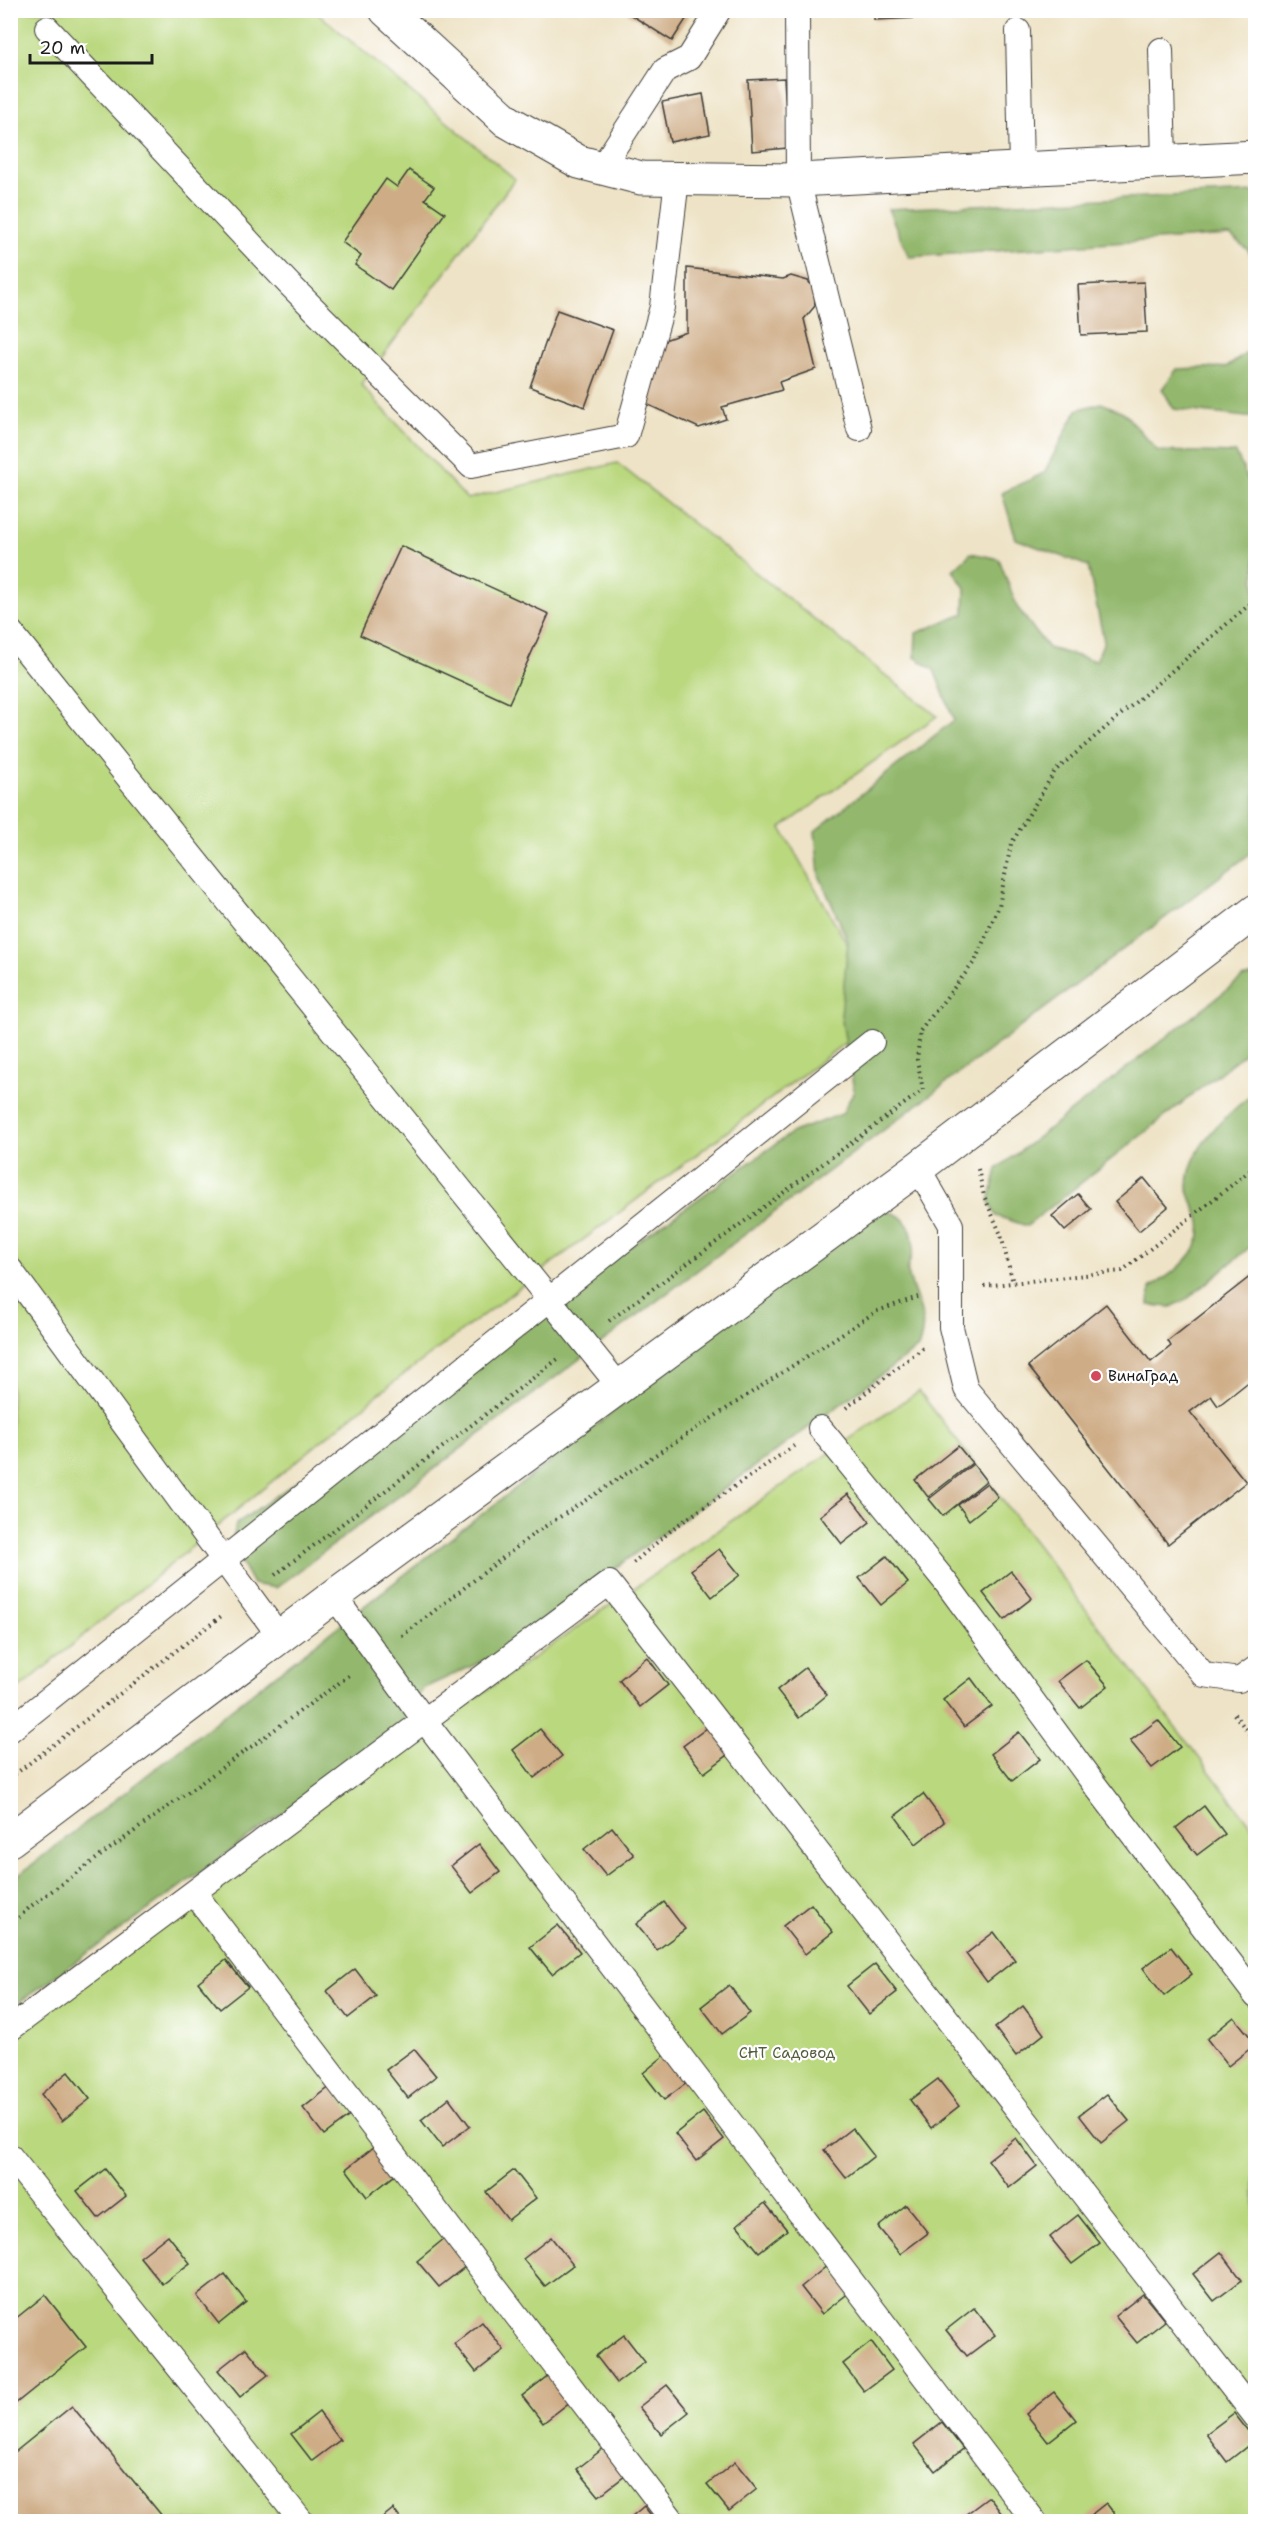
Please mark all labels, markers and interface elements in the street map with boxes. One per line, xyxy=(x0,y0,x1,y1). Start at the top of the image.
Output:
scale bar xyxy=(30,27,152,65)
text: 20 m xyxy=(39,36,85,60)
place label: ВинаГрад xyxy=(1108,1366,1179,1386)
marker: ВинаГрад xyxy=(1089,1369,1103,1383)
park label: СНТ Садовод xyxy=(739,2043,836,2063)

